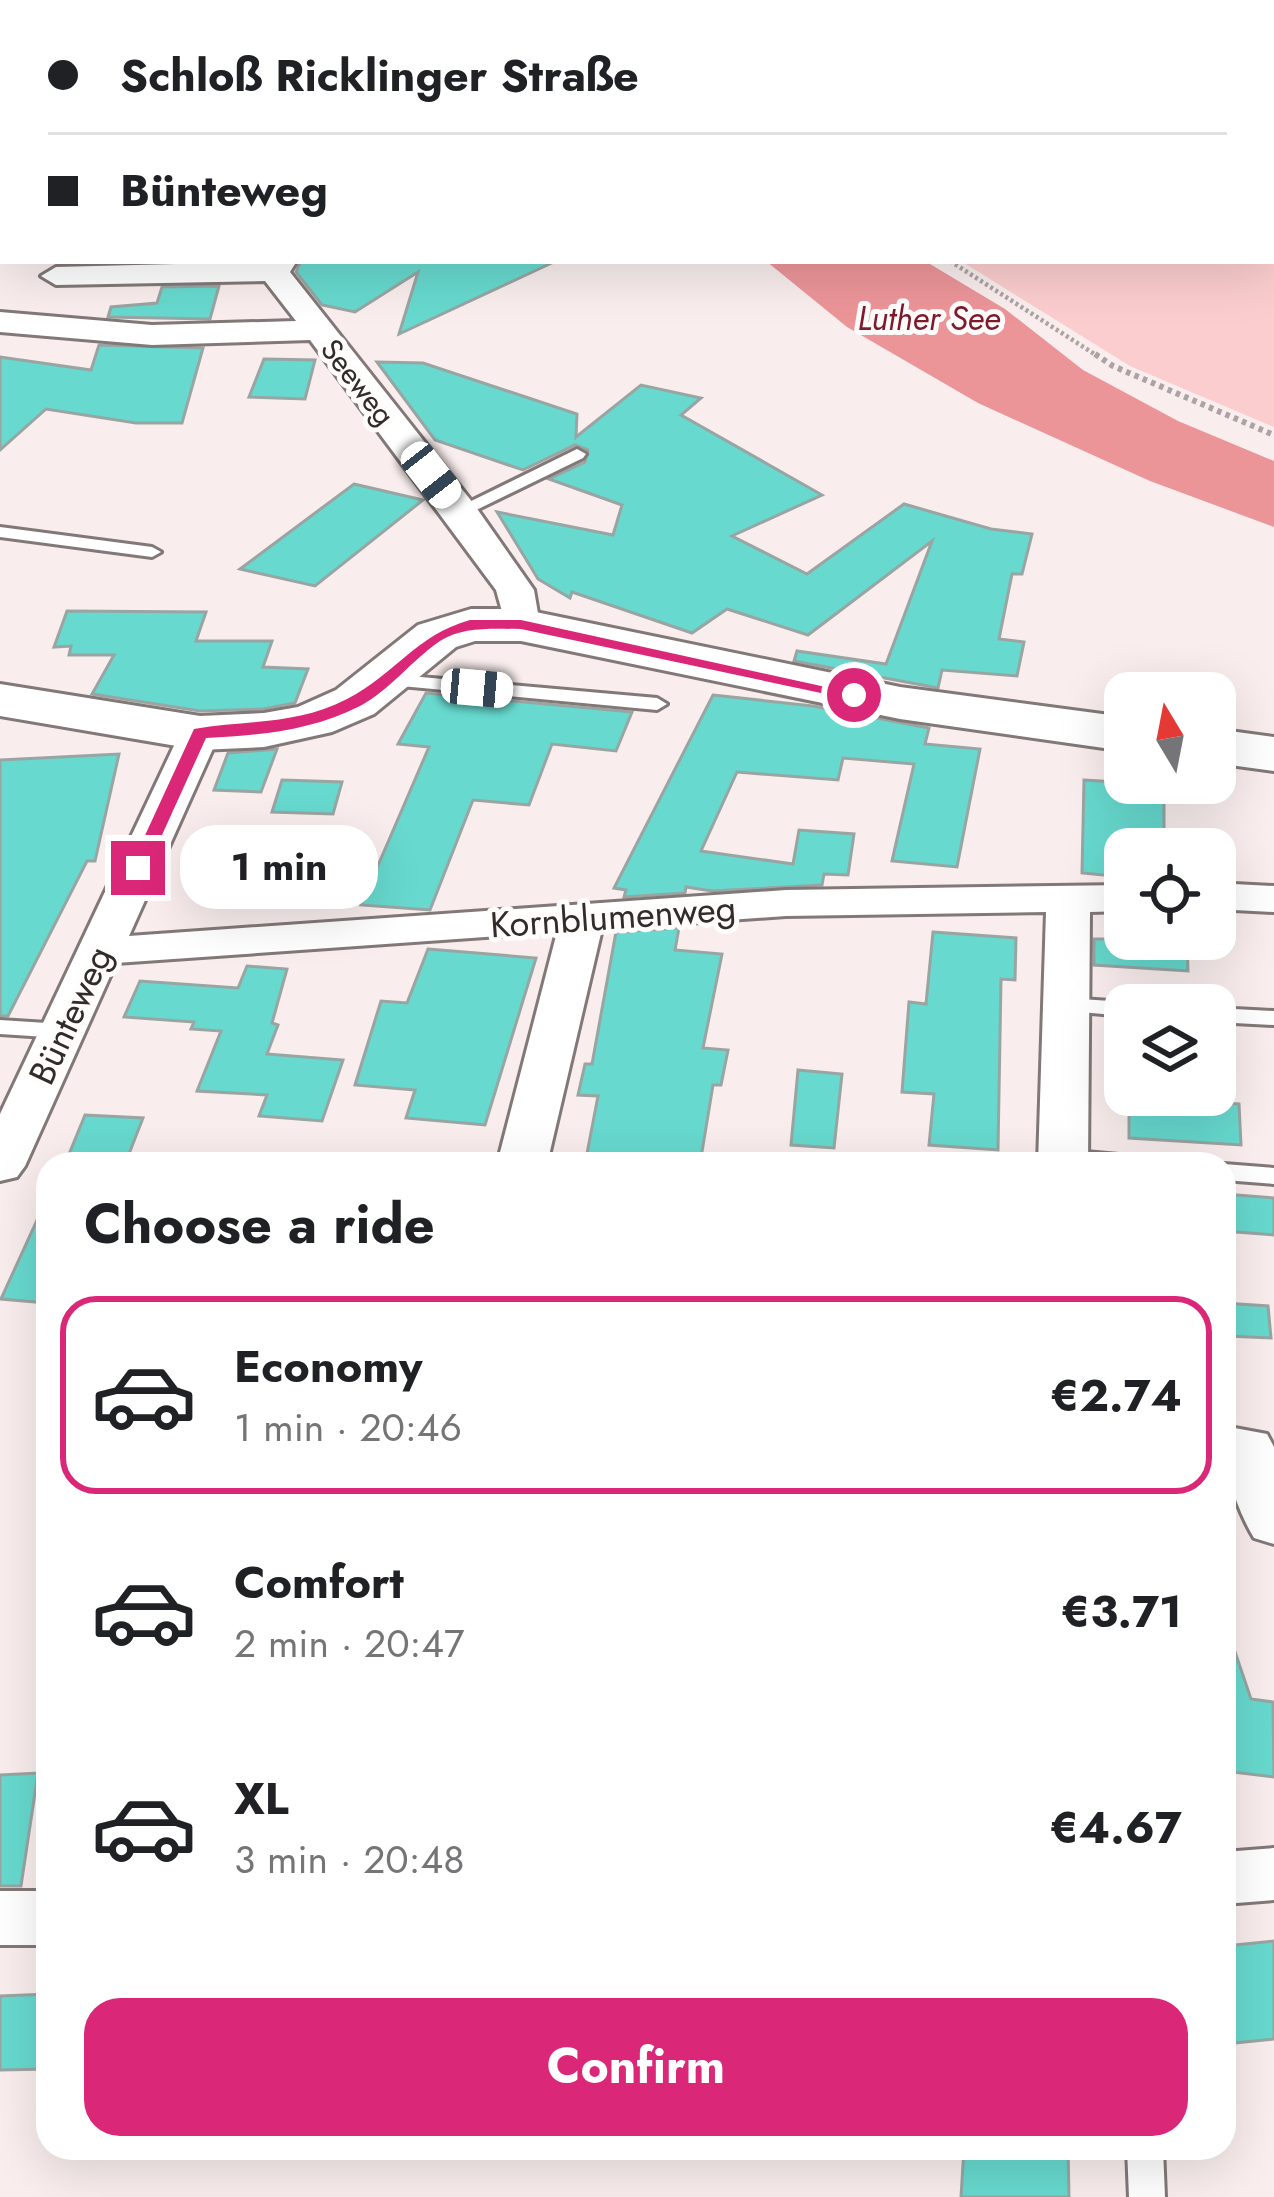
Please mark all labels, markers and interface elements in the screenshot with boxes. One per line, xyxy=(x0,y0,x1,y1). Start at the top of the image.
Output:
text: Schloß Ricklinger Straße xyxy=(120,43,639,108)
text: Bünteweg xyxy=(120,158,328,223)
water label: Luther See xyxy=(857,295,1001,342)
street label: Seeweg xyxy=(310,330,406,434)
car xyxy=(395,436,467,514)
car xyxy=(440,667,514,709)
route start xyxy=(827,668,881,722)
north arrow xyxy=(1104,672,1236,804)
map controls xyxy=(1104,672,1236,1116)
callout: 1 min xyxy=(180,826,378,910)
button: locate xyxy=(1104,828,1236,960)
text: 1 min xyxy=(231,838,327,895)
route end xyxy=(111,841,165,895)
street label: Kornblumenweg xyxy=(488,881,738,951)
street label: Bünteweg xyxy=(15,937,125,1093)
button: layers xyxy=(1104,984,1236,1116)
text: Choose a ride xyxy=(84,1185,435,1263)
text: Economy xyxy=(234,1334,422,1399)
icon: car xyxy=(90,1341,198,1449)
text: €2.74 xyxy=(1050,1363,1182,1428)
text: 1 min · 20:46 xyxy=(234,1399,462,1456)
text: Comfort xyxy=(234,1550,404,1615)
icon: car xyxy=(90,1557,198,1665)
text: €3.71 xyxy=(1061,1579,1182,1644)
text: 2 min · 20:47 xyxy=(234,1615,465,1672)
text: XL xyxy=(234,1766,289,1831)
icon: car xyxy=(90,1773,198,1881)
text: €4.67 xyxy=(1049,1795,1182,1860)
text: 3 min · 20:48 xyxy=(234,1831,464,1888)
button: Confirm xyxy=(84,1998,1188,2136)

